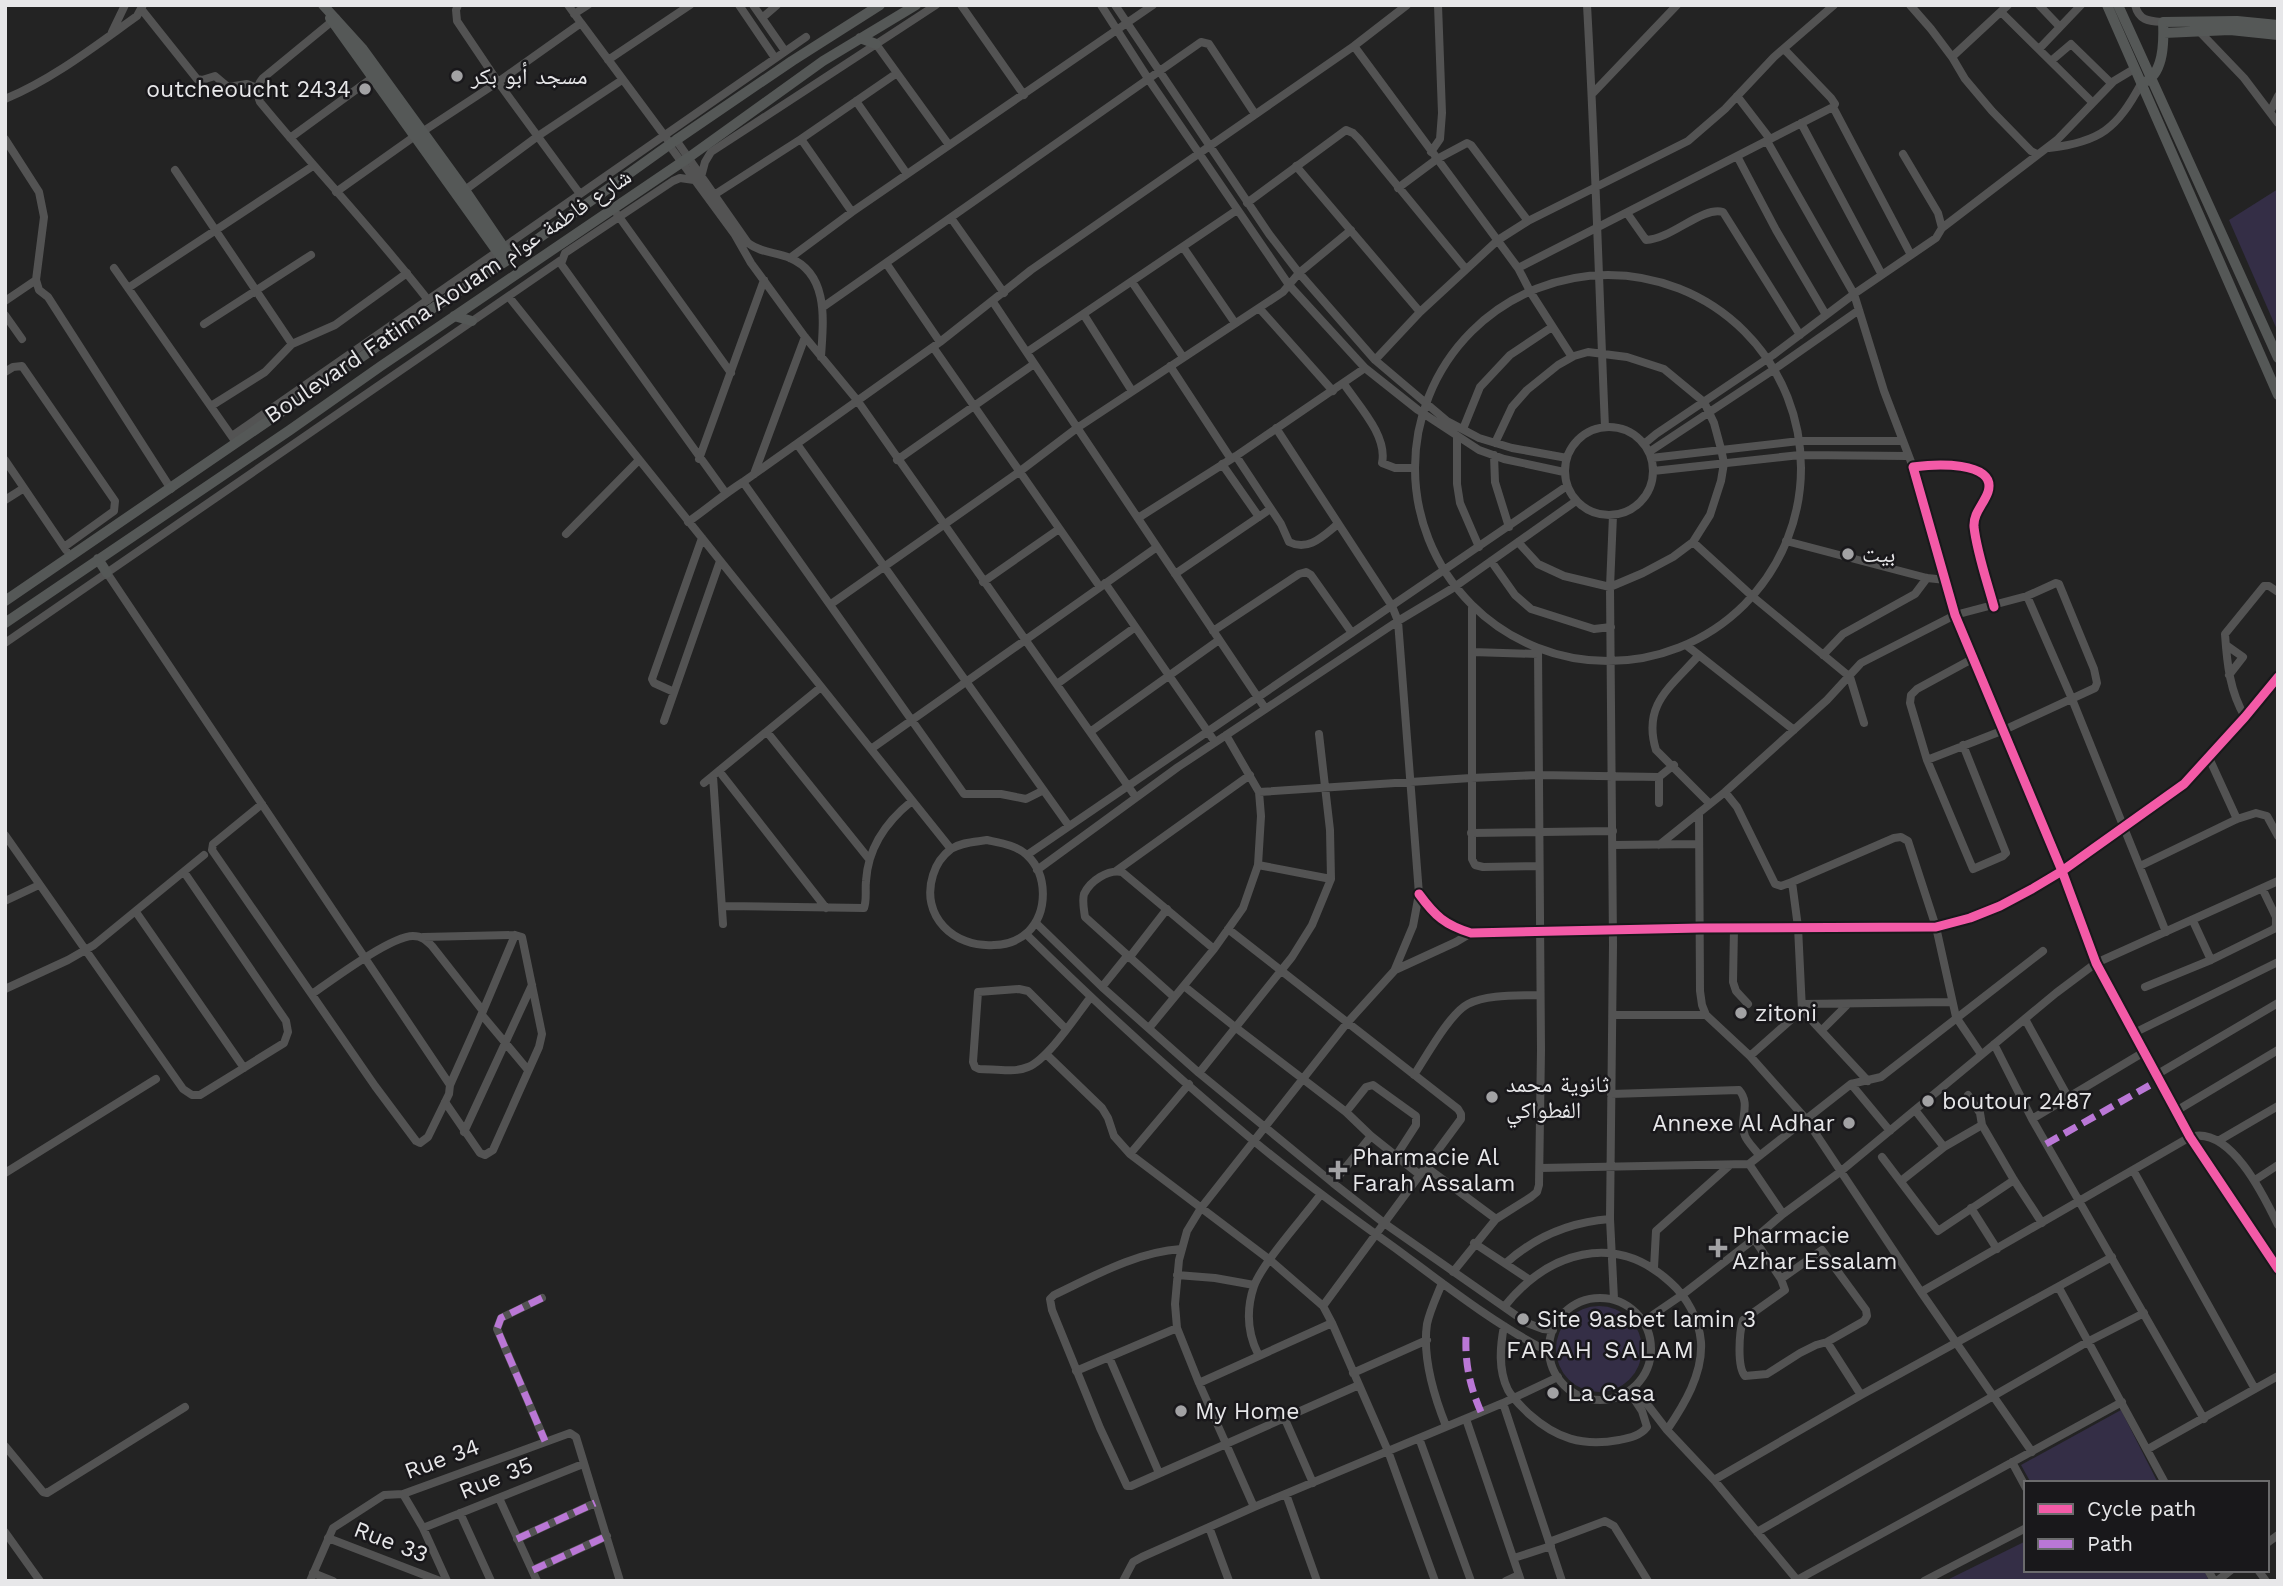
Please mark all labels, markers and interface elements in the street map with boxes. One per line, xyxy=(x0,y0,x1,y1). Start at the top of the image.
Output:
place label: مسجد أبو بكر xyxy=(470,62,587,90)
marker: مسجد أبو بكر xyxy=(449,68,465,84)
place label: outcheoucht 2434 xyxy=(146,76,351,103)
marker: outcheoucht 2434 xyxy=(357,81,373,97)
street label: Boulevard Fatima Aouam شارع فاطمة عوام xyxy=(260,163,638,431)
place label: بيت xyxy=(1862,541,1895,568)
marker: بيت xyxy=(1840,546,1856,562)
place label: zitoni xyxy=(1755,1000,1817,1027)
marker: zitoni xyxy=(1733,1005,1749,1021)
place label: ثانوية محمد الفطواكي xyxy=(1506,1071,1609,1128)
place label: boutour 2487 xyxy=(1942,1088,2092,1115)
marker: ثانوية محمد الفطواكي xyxy=(1484,1089,1500,1105)
marker: boutour 2487 xyxy=(1920,1093,1936,1109)
place label: Annexe Al Adhar xyxy=(1652,1110,1835,1137)
marker: Annexe Al Adhar xyxy=(1841,1115,1857,1131)
place label: Pharmacie Al Farah Assalam xyxy=(1352,1144,1515,1197)
marker: Pharmacie Al Farah Assalam xyxy=(1330,1162,1346,1178)
place label: Pharmacie Azhar Essalam xyxy=(1732,1222,1897,1275)
marker: Pharmacie Azhar Essalam xyxy=(1710,1240,1726,1256)
place label: Site 9asbet lamin 3 xyxy=(1537,1306,1756,1333)
marker: Site 9asbet lamin 3 xyxy=(1515,1311,1531,1327)
district label: FARAH SALAM xyxy=(1506,1336,1696,1364)
place label: La Casa xyxy=(1567,1380,1655,1407)
marker: La Casa xyxy=(1545,1385,1561,1401)
place label: My Home xyxy=(1195,1398,1299,1425)
marker: My Home xyxy=(1173,1403,1189,1419)
street label: Rue 34 xyxy=(401,1433,483,1485)
street label: Rue 35 xyxy=(455,1451,537,1505)
legend xyxy=(2024,1481,2269,1572)
text: Cycle path xyxy=(2087,1496,2196,1521)
street label: Rue 33 xyxy=(350,1516,432,1568)
text: Path xyxy=(2087,1531,2133,1556)

